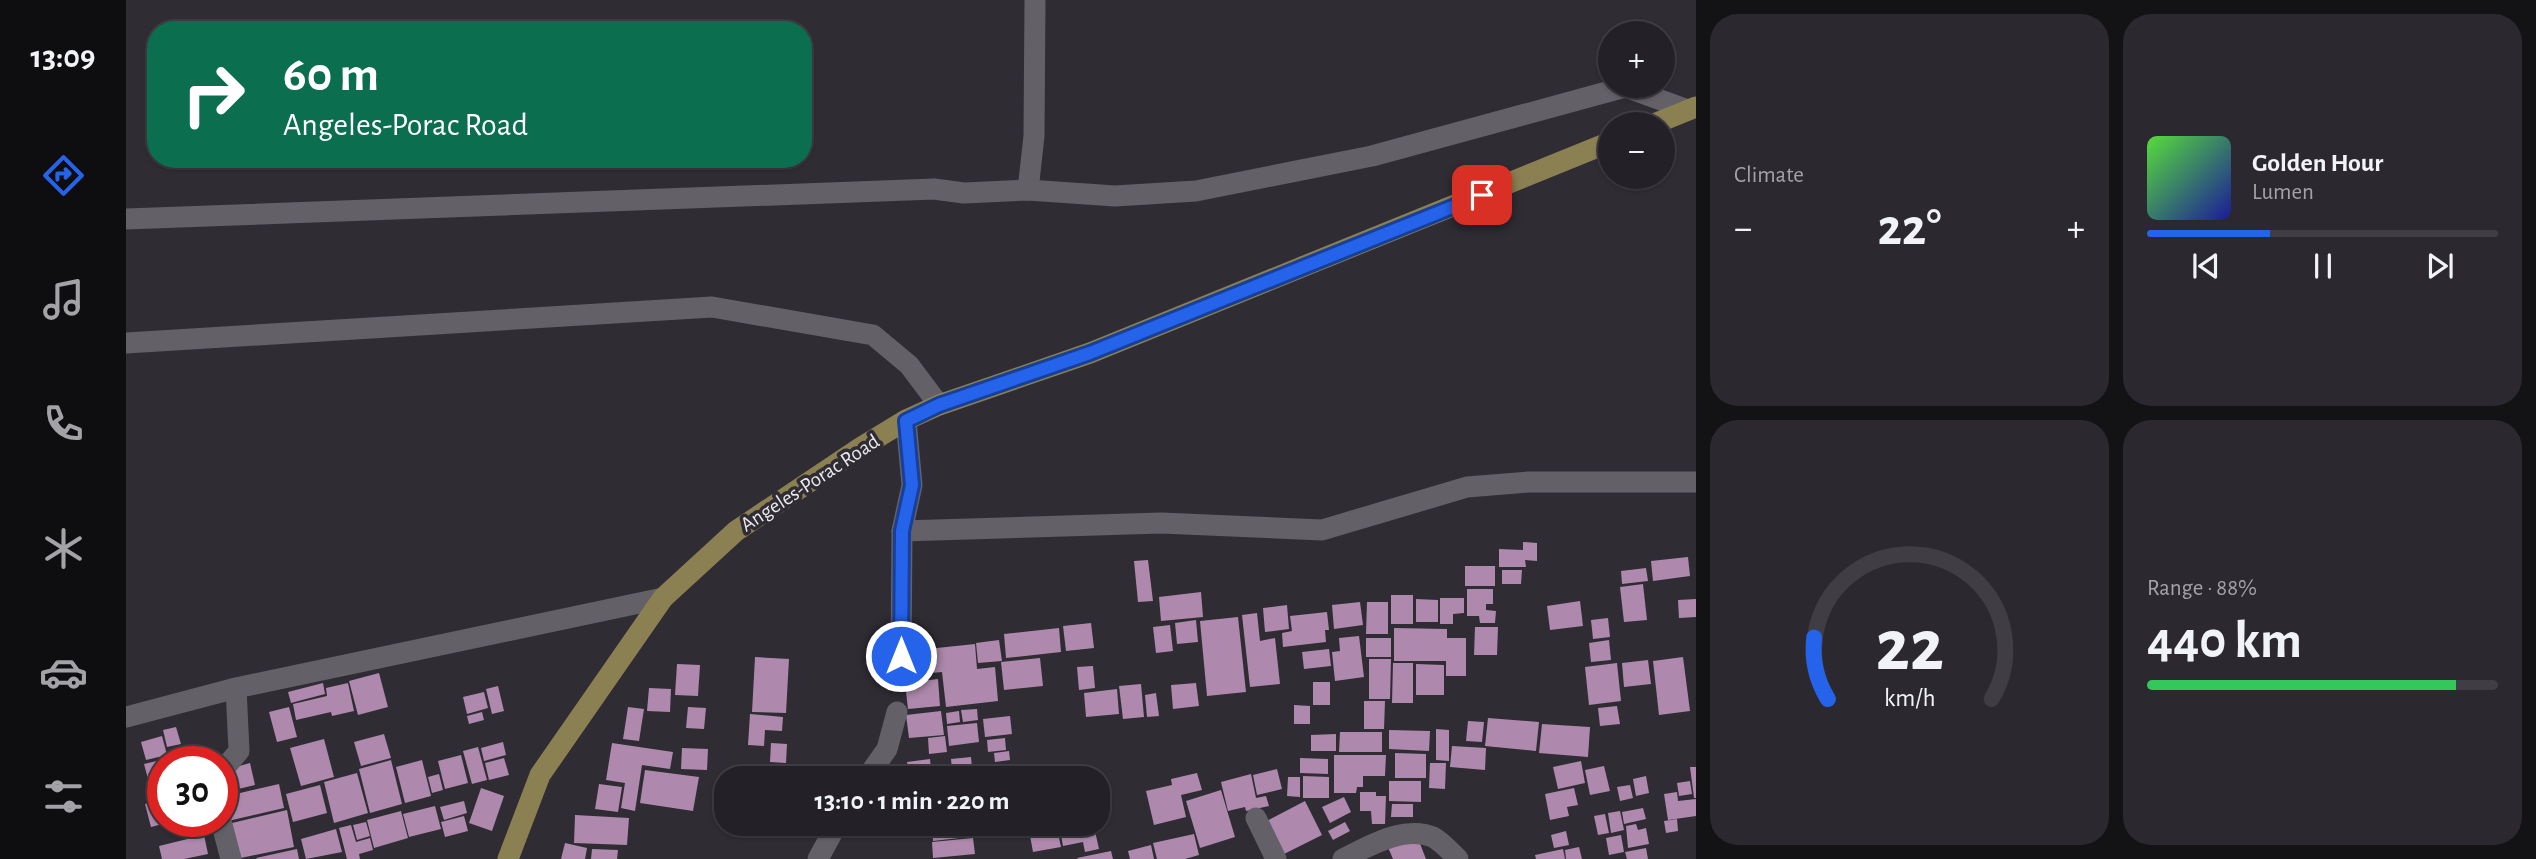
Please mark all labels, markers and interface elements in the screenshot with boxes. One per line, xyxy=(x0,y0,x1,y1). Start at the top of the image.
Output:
map controls xyxy=(1598,21,1675,189)
button: + xyxy=(1598,21,1675,98)
text: 13:09 xyxy=(31,41,95,73)
icon: right xyxy=(168,49,259,140)
text: 60 m xyxy=(283,51,379,100)
text: Angeles-Porac Road xyxy=(283,109,528,141)
button: − xyxy=(1598,112,1675,189)
text: Golden Hour xyxy=(2252,150,2383,176)
icon: directions xyxy=(39,151,88,200)
text: Climate xyxy=(1734,164,1804,187)
pin xyxy=(1452,165,1512,225)
icon: arrive xyxy=(1463,176,1501,214)
text: Lumen xyxy=(2252,181,2314,204)
text: 22° xyxy=(1877,202,1942,254)
text: − xyxy=(1734,210,1752,248)
text: + xyxy=(2067,210,2085,248)
icon: previous xyxy=(2187,247,2225,285)
icon: pause xyxy=(2304,247,2342,285)
icon: next xyxy=(2421,247,2459,285)
icon: music xyxy=(39,275,88,324)
icon: phone xyxy=(39,399,88,448)
street label: Angeles-Porac Road xyxy=(737,430,883,536)
icon: climate xyxy=(39,524,88,573)
text: Range · 88% xyxy=(2147,577,2257,600)
text: 22 xyxy=(1875,611,1944,684)
text: 440 km xyxy=(2147,615,2302,667)
position arrow xyxy=(864,619,938,693)
icon: car xyxy=(39,648,88,697)
text: km/h xyxy=(1884,685,1935,710)
speed limit sign: 30 xyxy=(147,746,238,837)
icon: filters xyxy=(39,772,88,821)
text: 13:10 · 1 min · 220 m xyxy=(815,788,1009,814)

